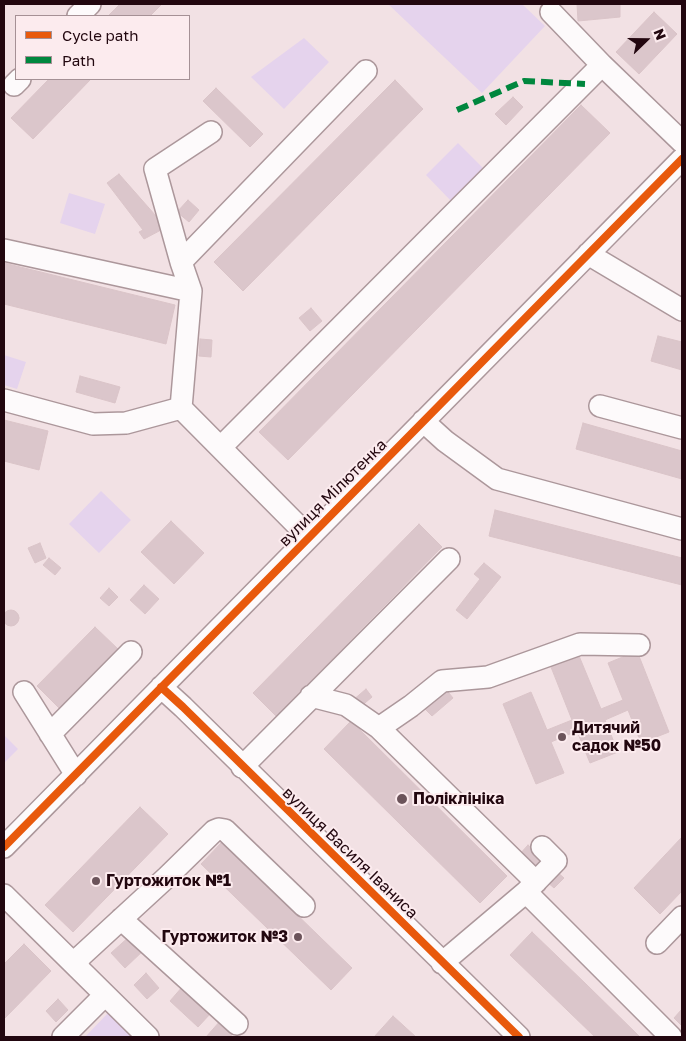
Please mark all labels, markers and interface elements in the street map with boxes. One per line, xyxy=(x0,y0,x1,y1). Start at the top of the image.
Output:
legend xyxy=(15,15,190,80)
north arrow xyxy=(621,15,671,65)
text: Cycle path xyxy=(62,26,138,44)
text: N xyxy=(650,26,670,42)
text: Path xyxy=(62,51,95,69)
street label: вулиця Мілютенка xyxy=(275,435,391,551)
place label: Дитячий садок №50 xyxy=(572,718,661,756)
marker: Дитячий садок №50 xyxy=(556,731,568,743)
street label: вулиця Василя Іваниса xyxy=(278,783,422,923)
place label: Поліклініка xyxy=(413,789,504,809)
marker: Поліклініка xyxy=(395,792,409,806)
place label: Гуртожиток №1 xyxy=(106,871,231,891)
marker: Гуртожиток №1 xyxy=(90,875,102,887)
place label: Гуртожиток №3 xyxy=(162,927,288,947)
marker: Гуртожиток №3 xyxy=(292,931,304,943)

